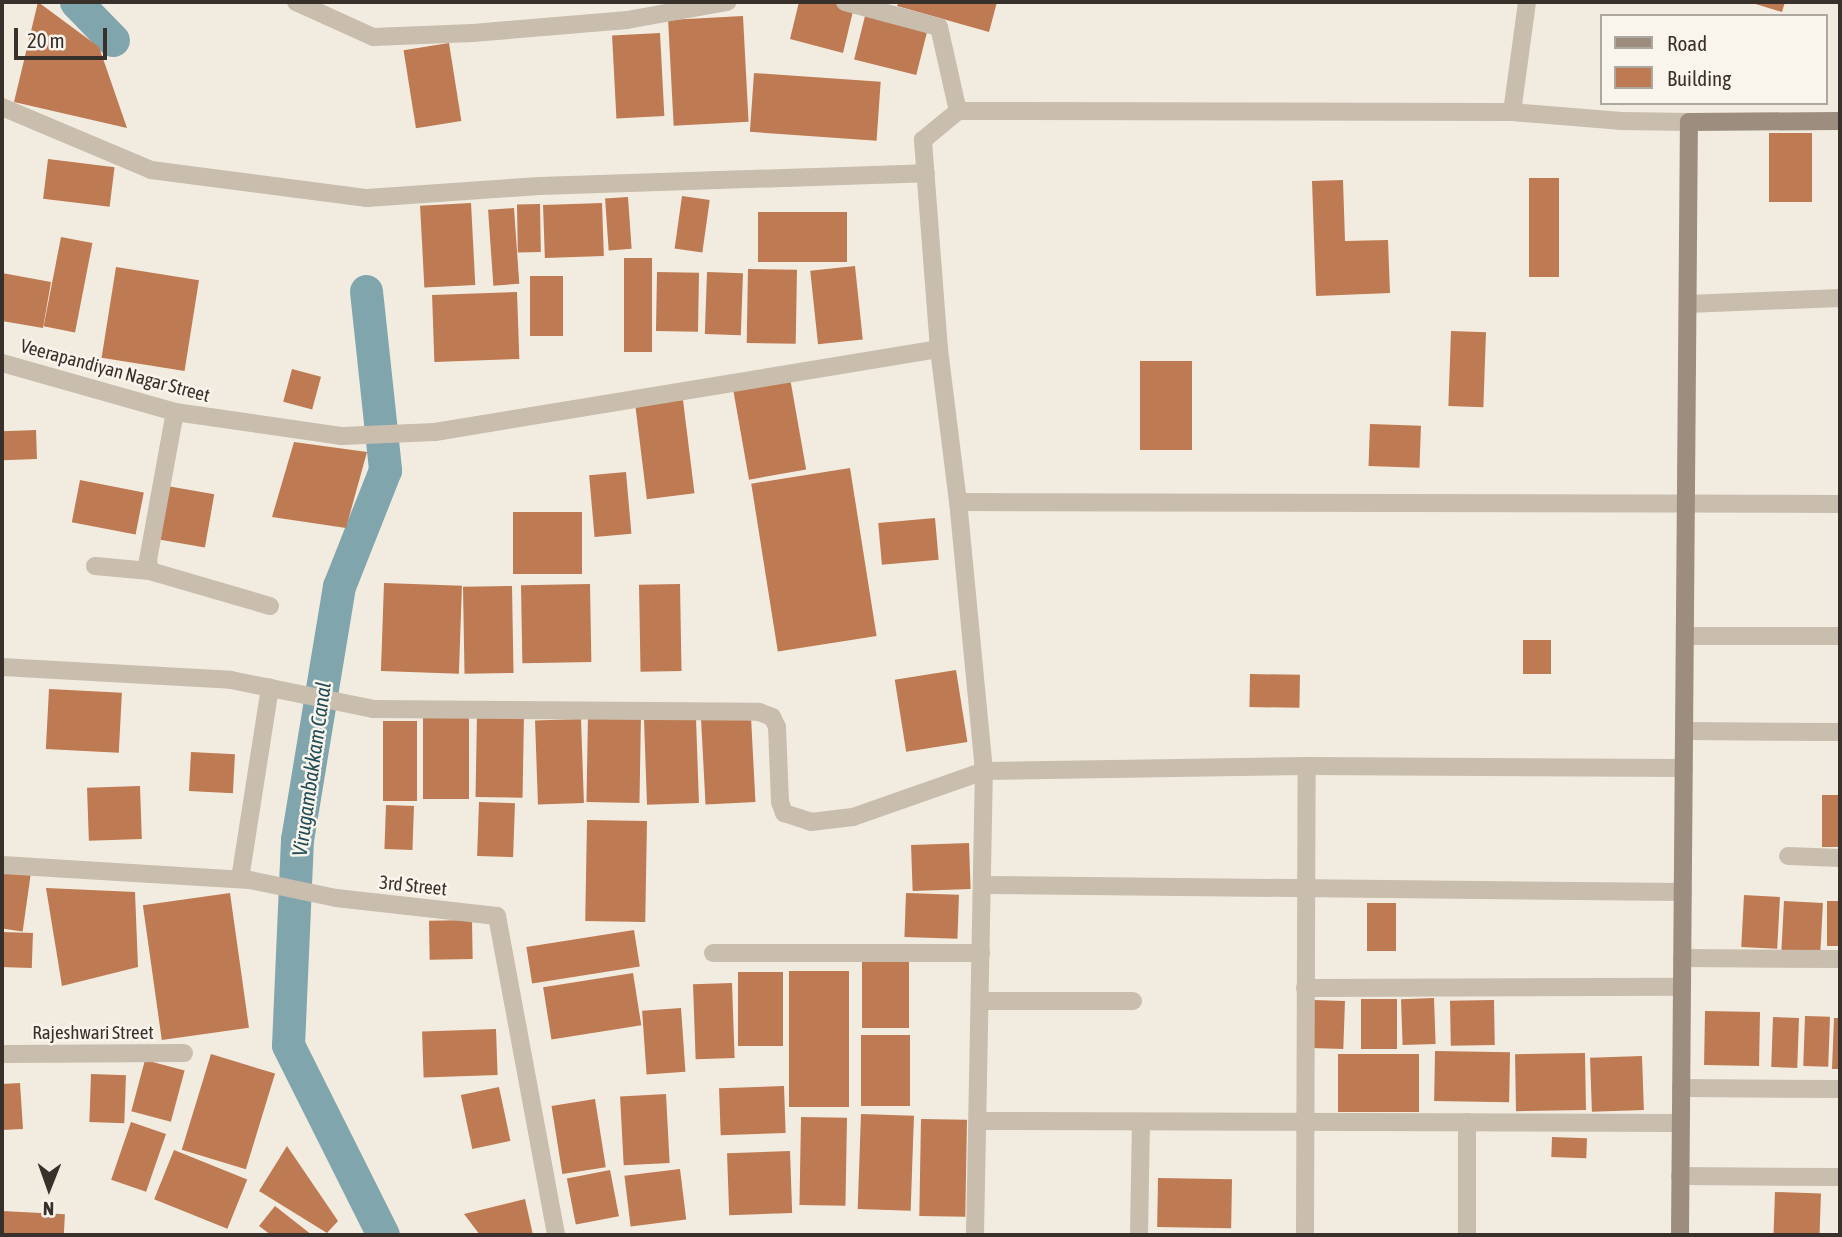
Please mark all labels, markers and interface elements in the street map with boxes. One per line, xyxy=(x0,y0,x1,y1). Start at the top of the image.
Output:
scale bar xyxy=(18,14,110,58)
legend xyxy=(1601,14,1828,105)
text: 20 m xyxy=(27,28,65,52)
text: Road xyxy=(1667,31,1707,55)
text: Building xyxy=(1667,66,1731,90)
street label: Veerapandiyan Nagar Street xyxy=(18,335,212,407)
water label: Virugambakkam Canal xyxy=(286,680,336,858)
street label: 3rd Street xyxy=(378,871,448,901)
street label: Rajeshwari Street xyxy=(32,1022,154,1044)
north arrow xyxy=(14,1153,84,1223)
text: N xyxy=(43,1198,54,1220)

